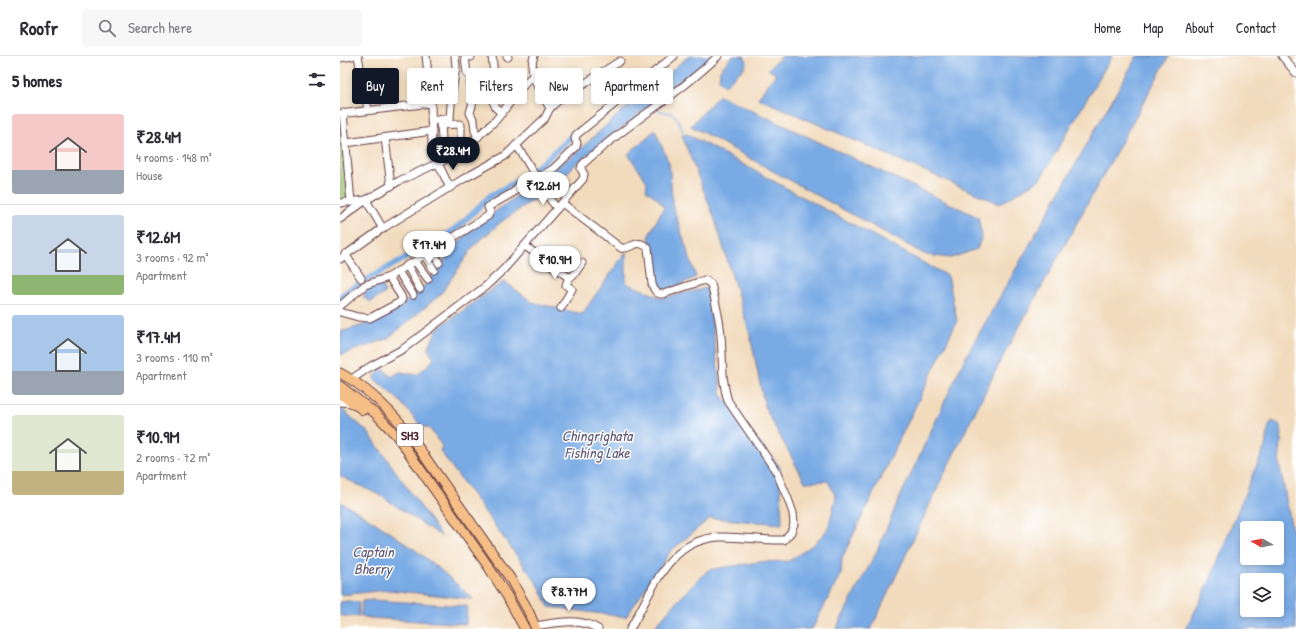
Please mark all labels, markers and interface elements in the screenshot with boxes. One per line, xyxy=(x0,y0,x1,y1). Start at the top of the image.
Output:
search box xyxy=(82,10,362,46)
text: Roofr xyxy=(20,15,58,41)
icon: search xyxy=(96,17,118,39)
text: Search here xyxy=(128,17,192,38)
text: Home xyxy=(1094,18,1121,37)
text: Map xyxy=(1143,18,1163,37)
text: About xyxy=(1185,18,1214,37)
text: Contact xyxy=(1236,18,1276,37)
chip: Buy xyxy=(352,68,399,104)
chip: Rent xyxy=(407,68,458,104)
chip: Filters xyxy=(466,68,527,104)
chip: New xyxy=(535,68,583,104)
chip: Apartment xyxy=(591,68,673,104)
text: 5 homes xyxy=(12,69,62,92)
icon: filters xyxy=(306,69,328,91)
text: ₹28.4M xyxy=(136,125,181,148)
icon: home xyxy=(44,130,92,178)
pin: ₹28.4M xyxy=(420,137,486,171)
text: ₹28.4M xyxy=(436,141,470,159)
text: 4 rooms · 148 m² xyxy=(136,148,212,166)
text: House xyxy=(136,166,163,184)
pin: ₹12.6M xyxy=(510,172,576,206)
text: ₹12.6M xyxy=(526,176,560,194)
text: ₹12.6M xyxy=(136,225,180,248)
icon: home xyxy=(44,231,92,279)
pin: ₹17.4M xyxy=(396,231,462,265)
text: ₹17.4M xyxy=(412,235,446,253)
pin: ₹10.9M xyxy=(522,246,588,280)
text: 3 rooms · 92 m² xyxy=(136,248,208,266)
text: ₹10.9M xyxy=(538,250,572,268)
text: Apartment xyxy=(136,266,187,284)
text: ₹17.4M xyxy=(136,325,180,348)
icon: home xyxy=(44,331,92,379)
text: 3 rooms · 110 m² xyxy=(136,348,213,366)
text: Apartment xyxy=(136,366,187,384)
road number: SH3 xyxy=(397,424,423,446)
text: ₹10.9M xyxy=(136,425,180,448)
water label: Chingrighata Fishing Lake xyxy=(562,425,634,463)
icon: home xyxy=(44,431,92,479)
text: 2 rooms · 72 m² xyxy=(136,448,210,466)
text: Apartment xyxy=(136,466,187,484)
north arrow xyxy=(1240,521,1284,565)
map controls xyxy=(1240,521,1284,617)
water label: Captain Bherry xyxy=(352,541,395,579)
button: layers xyxy=(1240,573,1284,617)
pin: ₹8.77M xyxy=(536,578,602,612)
text: ₹8.77M xyxy=(551,582,587,600)

